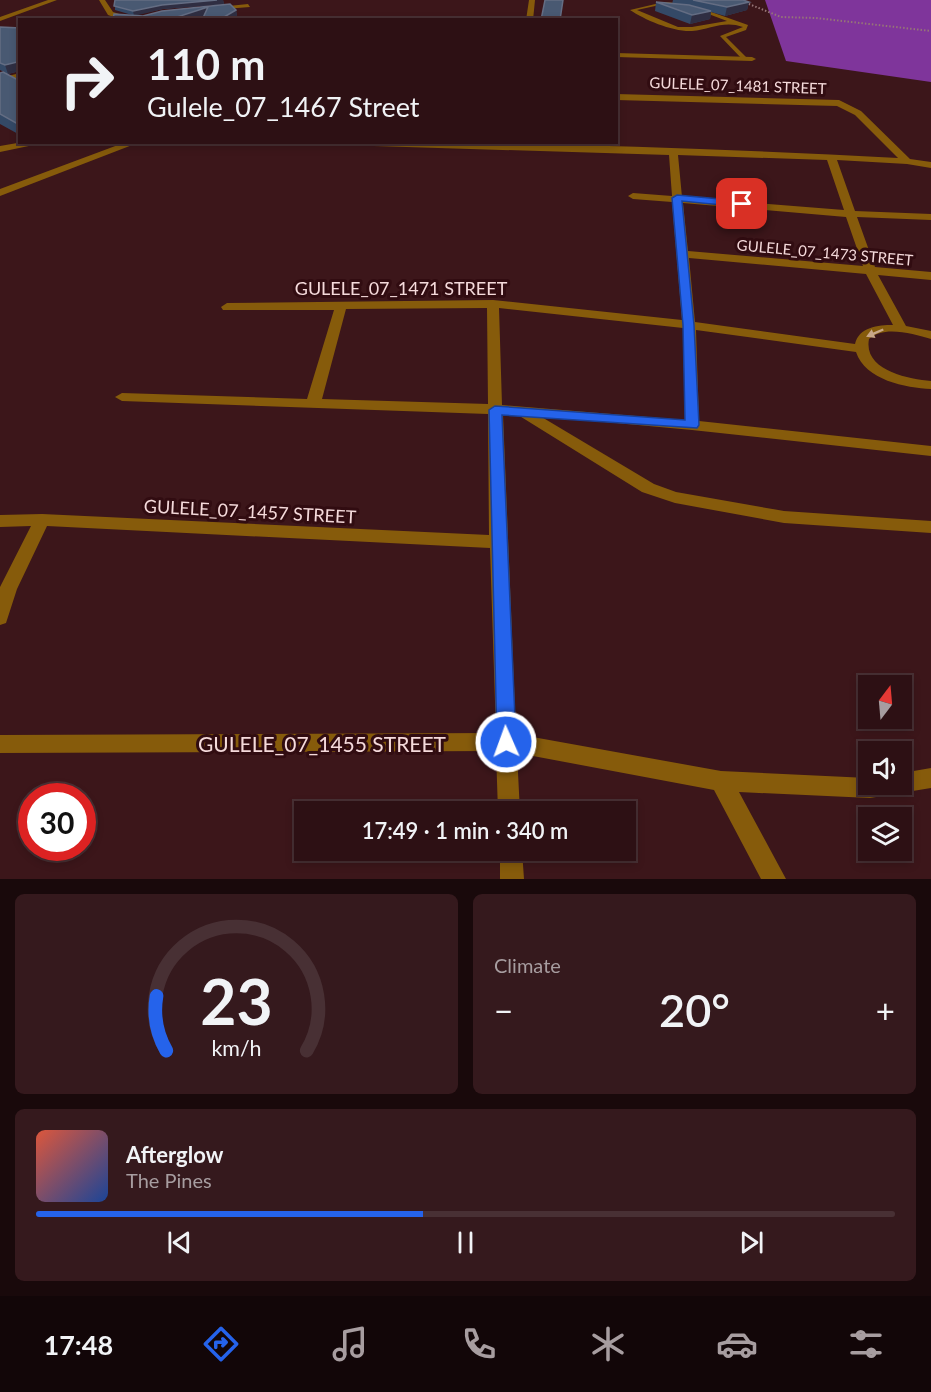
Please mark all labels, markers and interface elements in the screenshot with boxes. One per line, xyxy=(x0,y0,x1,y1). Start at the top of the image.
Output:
text: 110 m xyxy=(147,39,265,89)
icon: right xyxy=(48,42,126,120)
street label: GULELE_07_1481 STREET xyxy=(649,73,827,97)
text: Gulele_07_1467 Street xyxy=(147,90,420,123)
pin xyxy=(716,178,767,229)
icon: arrive xyxy=(725,187,758,220)
street label: GULELE_07_1473 STREET xyxy=(736,235,914,269)
street label: GULELE_07_1471 STREET xyxy=(295,277,508,299)
one-way arrow xyxy=(865,328,883,338)
street label: GULELE_07_1457 STREET xyxy=(143,494,357,528)
north arrow xyxy=(858,675,912,729)
map controls xyxy=(858,675,912,861)
position arrow xyxy=(474,710,538,774)
street label: GULELE_07_1455 STREET xyxy=(198,731,447,756)
button: sound xyxy=(858,741,912,795)
speed limit sign: 30 xyxy=(18,783,96,861)
button: layers xyxy=(858,807,912,861)
text: 17:49 · 1 min · 340 m xyxy=(362,817,568,844)
text: Climate xyxy=(494,953,561,977)
text: 23 xyxy=(200,963,273,1038)
text: 20° xyxy=(659,983,730,1037)
text: − xyxy=(494,990,513,1030)
text: + xyxy=(876,990,895,1030)
text: km/h xyxy=(211,1035,262,1061)
text: Afterglow xyxy=(126,1141,223,1168)
text: The Pines xyxy=(126,1168,212,1192)
icon: previous xyxy=(163,1226,196,1259)
icon: pause xyxy=(449,1226,482,1259)
icon: next xyxy=(735,1226,768,1259)
icon: directions xyxy=(200,1323,242,1365)
icon: music xyxy=(329,1323,371,1365)
icon: phone xyxy=(458,1323,500,1365)
icon: climate xyxy=(587,1323,629,1365)
icon: car xyxy=(716,1323,758,1365)
icon: filters xyxy=(845,1323,887,1365)
text: 17:48 xyxy=(44,1328,113,1361)

